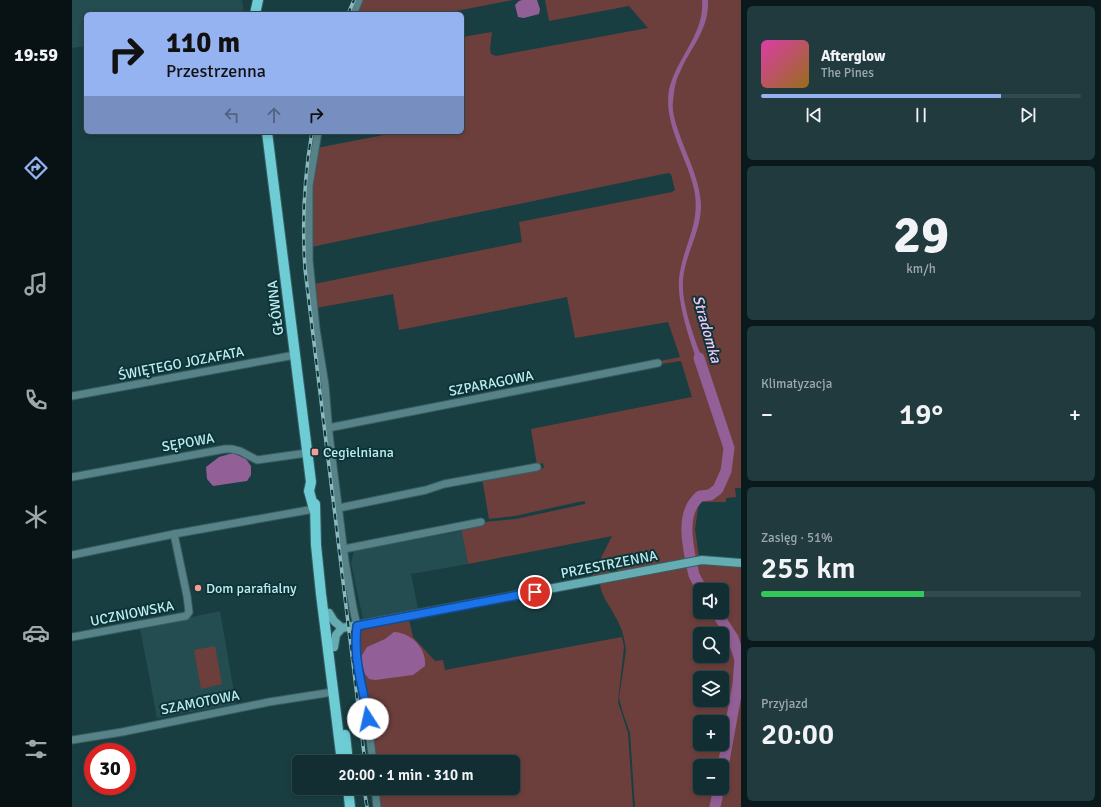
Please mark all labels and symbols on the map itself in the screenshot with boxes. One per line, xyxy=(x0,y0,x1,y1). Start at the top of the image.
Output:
street label: GŁÓWNA xyxy=(264,279,287,336)
water label: Stradomka xyxy=(689,293,725,365)
street label: ŚWIĘTEGO JOZAFATA xyxy=(117,343,246,384)
street label: SZPARAGOWA xyxy=(447,367,535,400)
street label: SĘPOWA xyxy=(161,429,216,455)
place label: Cegielniana xyxy=(323,444,394,461)
marker: Cegielniana xyxy=(310,447,320,457)
street label: PRZESTRZENNA xyxy=(559,547,659,582)
pin xyxy=(518,575,552,609)
place label: Dom parafialny xyxy=(206,580,297,597)
marker: Dom parafialny xyxy=(193,583,203,593)
street label: UCZNIOWSKA xyxy=(89,597,176,630)
street label: SZAMOTOWA xyxy=(159,686,241,718)
position arrow xyxy=(347,698,389,740)
speed limit sign: 30 xyxy=(84,743,136,795)

